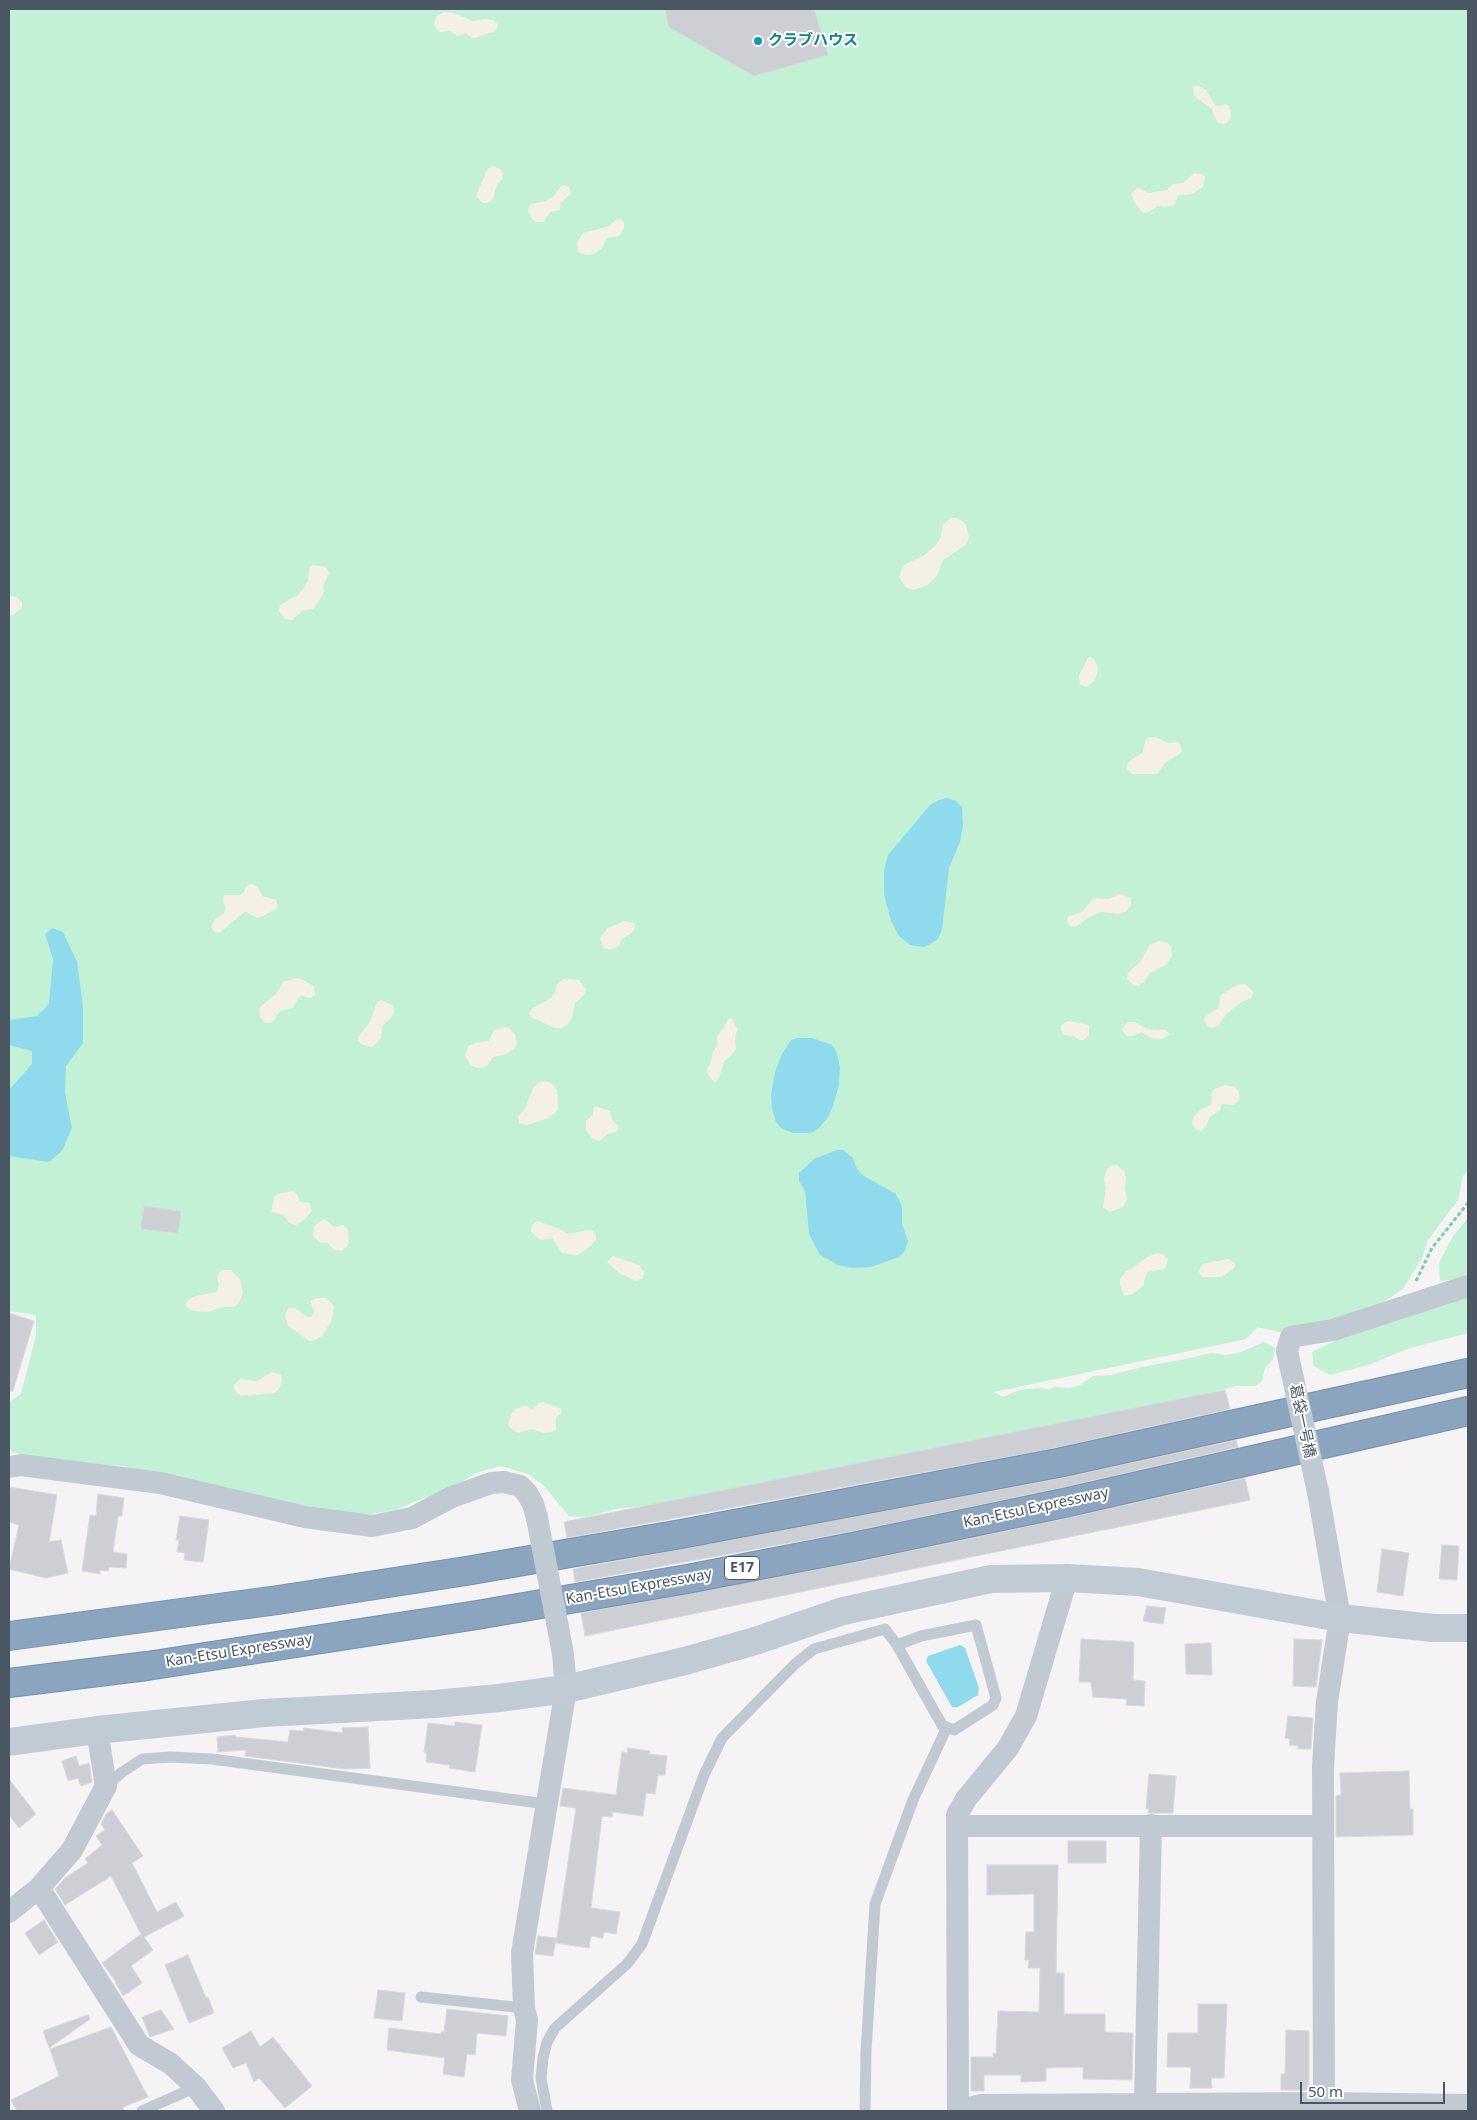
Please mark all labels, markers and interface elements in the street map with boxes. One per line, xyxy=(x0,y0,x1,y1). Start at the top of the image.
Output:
place label: クラブハウス xyxy=(768,32,858,50)
marker: クラブハウス xyxy=(752,35,764,47)
street label: 葛袋一号橋 xyxy=(1285,1382,1319,1460)
street label: Kan-Etsu Expressway xyxy=(962,1484,1110,1532)
road number: E17 xyxy=(724,1556,760,1580)
street label: Kan-Etsu Expressway xyxy=(565,1565,713,1609)
street label: Kan-Etsu Expressway xyxy=(165,1631,313,1671)
scale bar xyxy=(1302,2072,1447,2104)
text: 50 m xyxy=(1308,2081,1343,2101)

